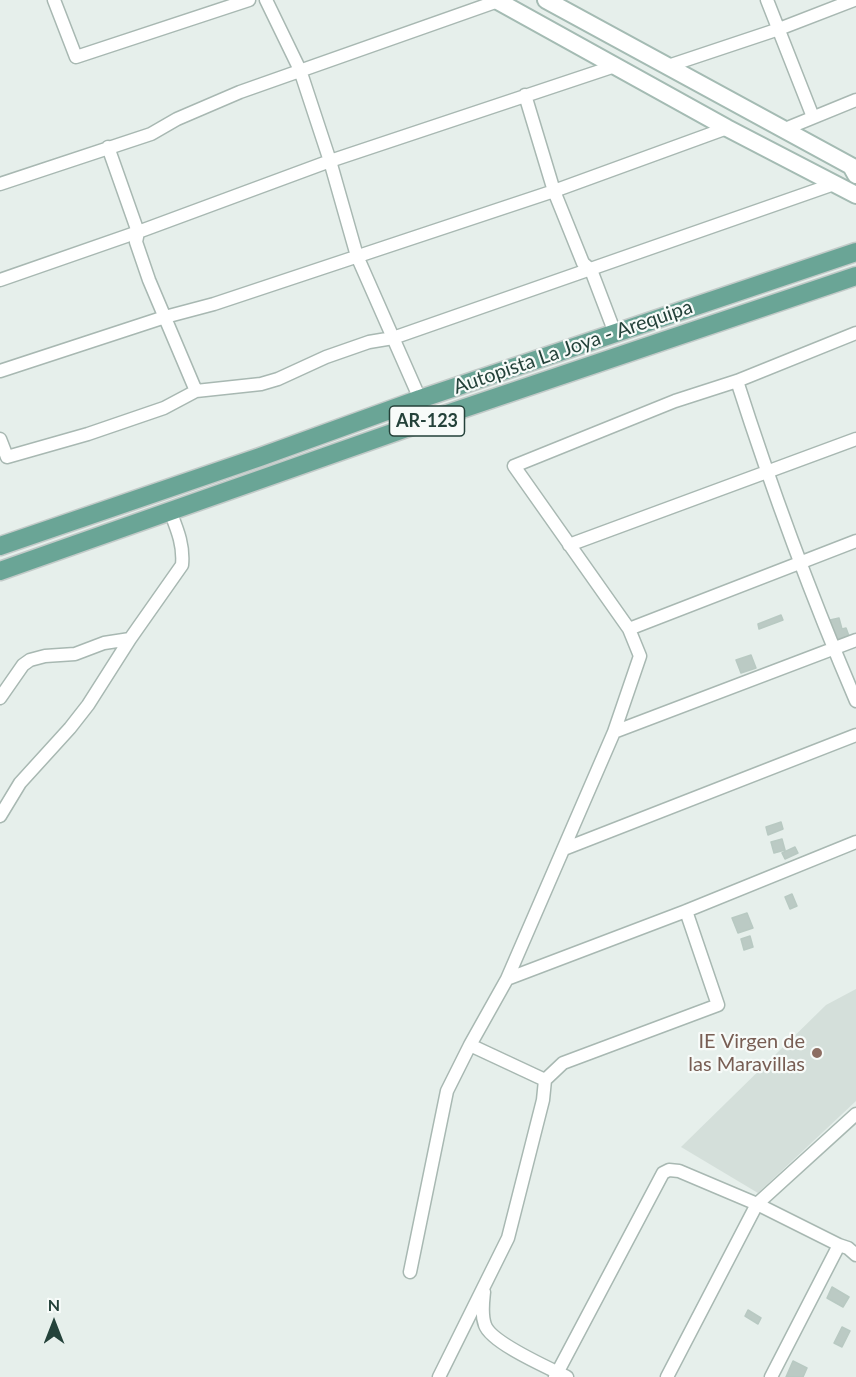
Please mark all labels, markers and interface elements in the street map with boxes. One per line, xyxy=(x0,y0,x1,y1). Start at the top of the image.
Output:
street label: Autopista La Joya - Arequipa xyxy=(450,295,696,399)
road number: AR-123 xyxy=(390,406,464,436)
place label: IE Virgen de las Maravillas xyxy=(688,1030,805,1077)
marker: IE Virgen de las Maravillas xyxy=(810,1046,824,1060)
north arrow xyxy=(24,1293,84,1353)
text: N xyxy=(48,1295,60,1314)

